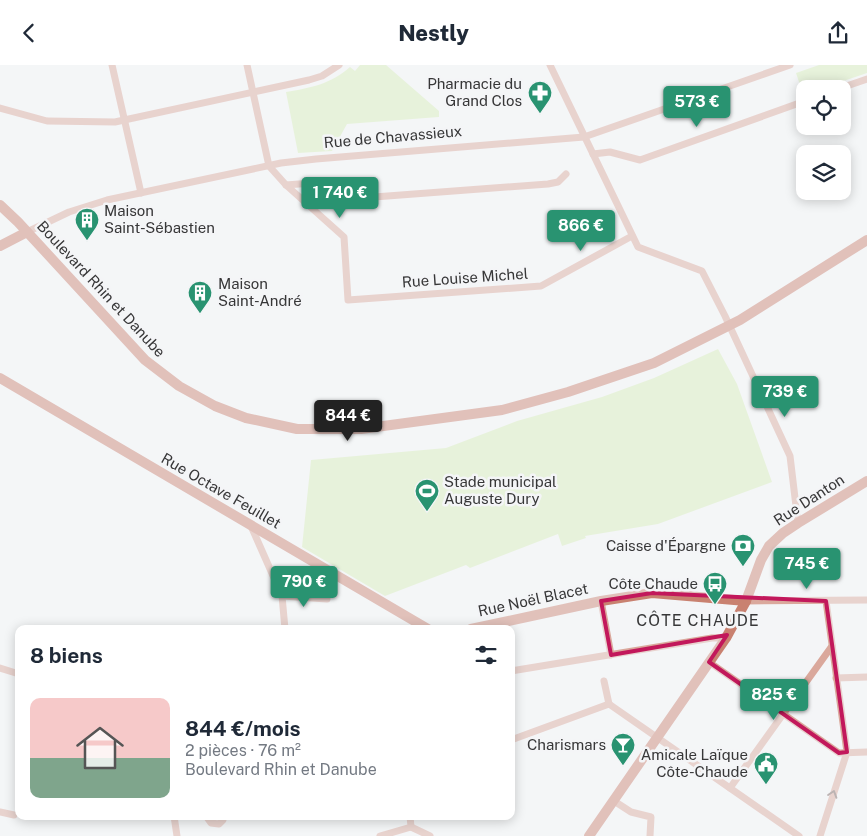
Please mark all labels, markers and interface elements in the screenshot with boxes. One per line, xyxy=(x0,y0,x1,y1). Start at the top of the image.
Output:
icon: back xyxy=(15,19,43,47)
icon: share xyxy=(824,19,852,47)
text: Nestly xyxy=(398,20,469,46)
place label: Pharmacie du Grand Clos xyxy=(427,75,522,109)
pharmacy icon: Pharmacie du Grand Clos xyxy=(527,80,553,114)
map controls xyxy=(796,80,851,200)
button: locate xyxy=(796,80,851,135)
pin: 573 € xyxy=(662,85,732,128)
text: 573 € xyxy=(674,92,720,111)
street label: Rue de Chavassieux xyxy=(323,122,463,151)
button: layers xyxy=(796,145,851,200)
pin: 1 740 € xyxy=(294,177,386,219)
text: 1 740 € xyxy=(312,183,368,202)
place label: Maison Saint-Sébastien xyxy=(104,202,215,236)
building icon: Maison Saint-Sébastien xyxy=(74,207,100,241)
pin: 866 € xyxy=(546,209,616,252)
text: 866 € xyxy=(558,216,604,235)
street label: Boulevard Rhin et Danube xyxy=(34,217,169,360)
street label: Rue Louise Michel xyxy=(401,265,529,290)
place label: Maison Saint-André xyxy=(218,275,302,309)
building icon: Maison Saint-André xyxy=(187,280,213,314)
pin: 739 € xyxy=(750,375,820,418)
text: 739 € xyxy=(762,382,808,401)
pin: 844 € xyxy=(313,399,383,442)
text: 844 € xyxy=(325,406,371,425)
street label: Rue Octave Feuillet xyxy=(159,449,284,532)
street label: Rue Danton xyxy=(770,471,847,529)
place label: Stade municipal Auguste Dury xyxy=(444,473,557,507)
sports icon: Stade municipal Auguste Dury xyxy=(414,478,440,512)
bank icon: Caisse d'Épargne xyxy=(730,533,756,567)
place label: Caisse d'Épargne xyxy=(606,537,726,554)
pin: 745 € xyxy=(772,547,842,590)
text: 745 € xyxy=(785,554,829,573)
pin: 790 € xyxy=(269,565,339,608)
bus stop icon: Côte Chaude xyxy=(702,571,728,605)
text: 790 € xyxy=(282,572,326,591)
place label: Côte Chaude xyxy=(608,575,698,592)
street label: Rue Noël Blacet xyxy=(476,580,590,619)
district label: CÔTE CHAUDE xyxy=(636,610,760,630)
icon: filters xyxy=(472,641,500,669)
text: 8 biens xyxy=(30,643,103,668)
pin: 825 € xyxy=(739,679,809,721)
text: 825 € xyxy=(751,685,797,704)
text: 844 €/mois xyxy=(185,716,301,741)
icon: home xyxy=(70,718,130,778)
bar icon: Charismars xyxy=(610,732,636,766)
place label: Charismars xyxy=(527,736,606,753)
text: 2 pièces · 76 m² xyxy=(185,741,301,760)
place label: Amicale Laïque Côte-Chaude xyxy=(641,746,748,780)
public building icon: Amicale Laïque Côte-Chaude xyxy=(753,751,779,785)
text: Boulevard Rhin et Danube xyxy=(185,760,377,779)
one-way arrow xyxy=(828,791,838,799)

